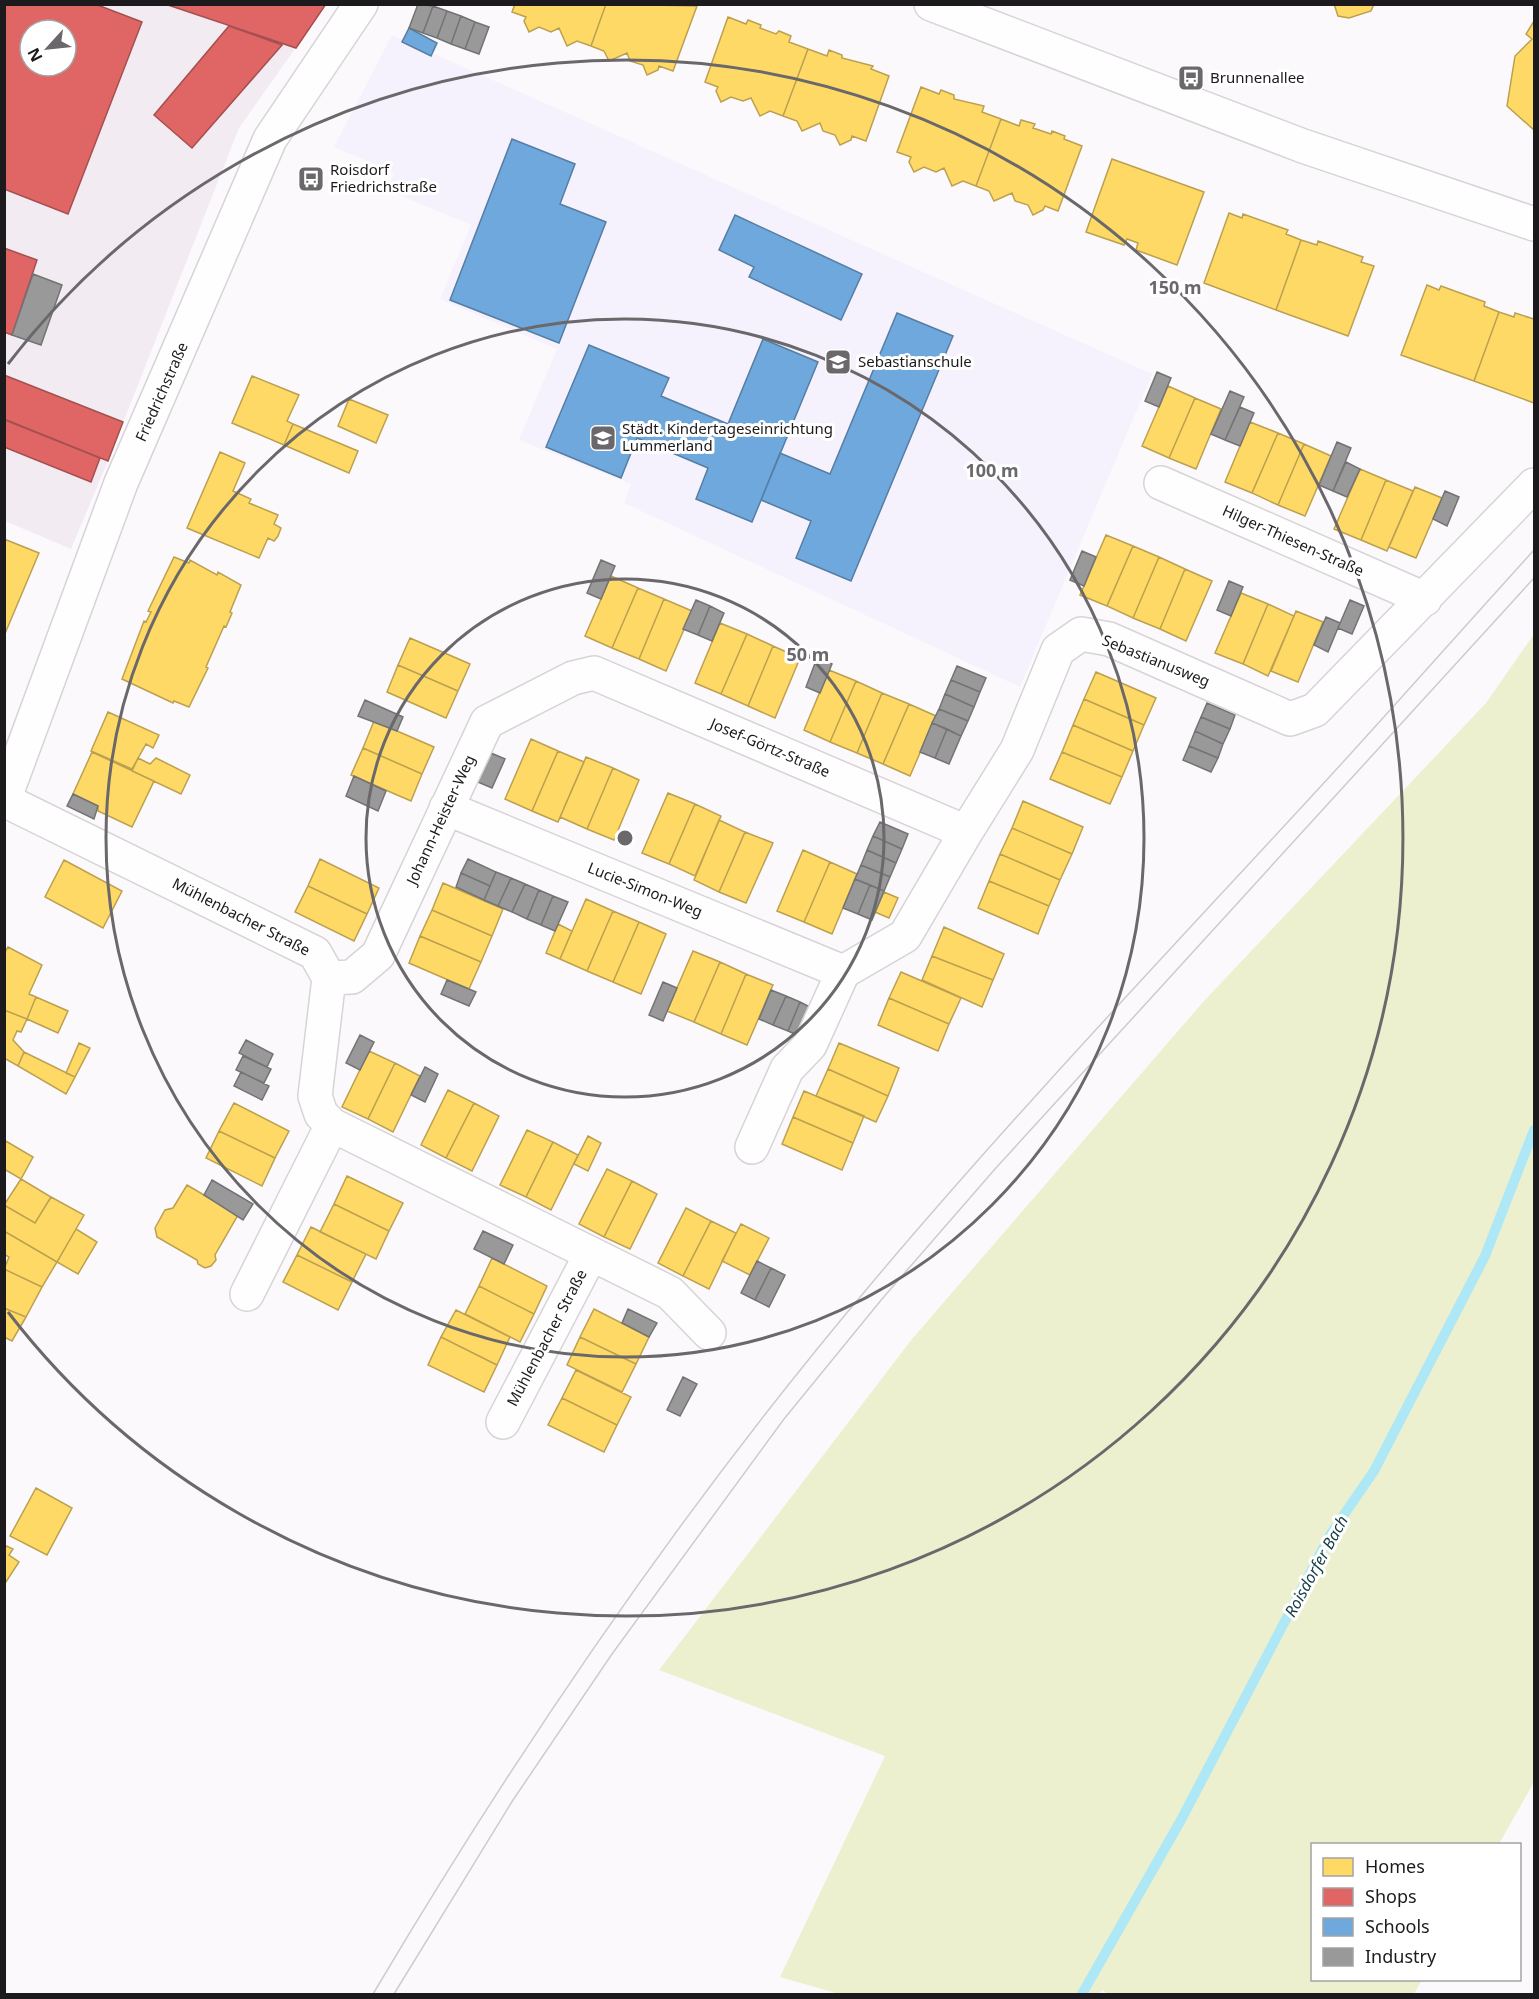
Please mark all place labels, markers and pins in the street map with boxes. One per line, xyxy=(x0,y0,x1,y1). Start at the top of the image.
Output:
bus stop icon: Brunnenallee xyxy=(1176,63,1206,93)
place label: Brunnenallee xyxy=(1210,67,1305,87)
place label: Roisdorf Friedrichstraße xyxy=(330,159,437,196)
bus stop icon: Roisdorf Friedrichstraße xyxy=(296,164,326,194)
school or university icon: Sebastianschule xyxy=(823,347,853,377)
place label: Sebastianschule xyxy=(858,351,972,371)
place label: Städt. Kindertageseinrichtung Lummerland xyxy=(622,418,833,455)
school or university icon: Städt. Kindertageseinrichtung Lummerland xyxy=(588,423,618,453)
centre of rings xyxy=(615,828,635,848)

